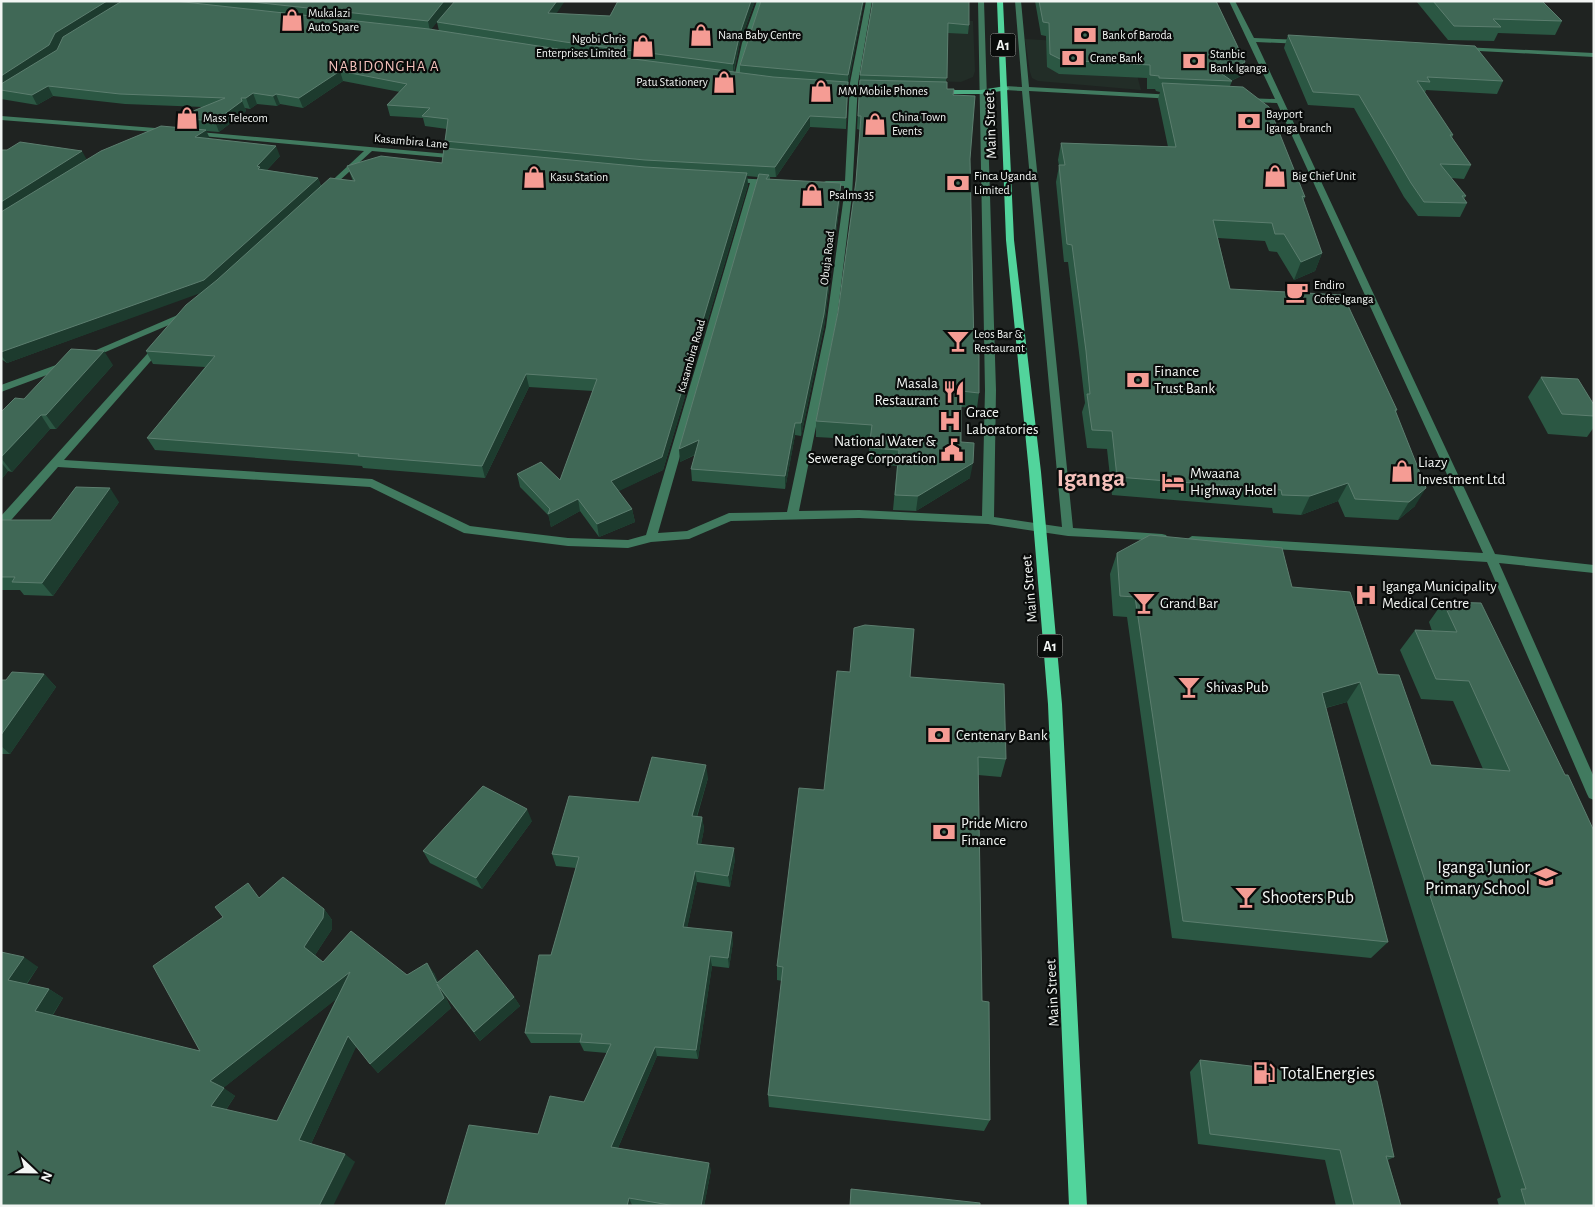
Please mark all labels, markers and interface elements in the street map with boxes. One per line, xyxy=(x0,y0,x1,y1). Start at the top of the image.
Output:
shop icon: Mukalazi Auto Spare xyxy=(279,7,305,33)
place label: Mukalazi Auto Spare xyxy=(308,7,359,33)
shop icon: Nana Baby Centre xyxy=(688,22,714,48)
bank icon: Bank of Baroda xyxy=(1072,22,1098,48)
place label: Nana Baby Centre xyxy=(718,29,801,42)
place label: Bank of Baroda xyxy=(1102,29,1173,41)
place label: Ngobi Chris Enterprises Limited xyxy=(536,33,626,59)
shop icon: Ngobi Chris Enterprises Limited xyxy=(630,33,656,59)
road number: A1 xyxy=(990,34,1016,56)
bank icon: Crane Bank xyxy=(1060,45,1086,71)
bank icon: Stanbic Bank Iganga xyxy=(1181,48,1207,74)
place label: Stanbic Bank Iganga xyxy=(1210,48,1267,74)
place label: Crane Bank xyxy=(1090,52,1143,64)
district label: NABIDONGHA A xyxy=(328,59,440,74)
shop icon: Patu Stationery xyxy=(711,69,737,95)
place label: Patu Stationery xyxy=(636,76,708,89)
shop icon: MM Mobile Phones xyxy=(808,78,834,104)
place label: MM Mobile Phones xyxy=(838,85,928,97)
street label: Main Street xyxy=(982,91,999,159)
shop icon: Mass Telecom xyxy=(174,105,200,131)
bank icon: Bayport Iganga branch xyxy=(1236,108,1262,134)
place label: Bayport Iganga branch xyxy=(1266,108,1332,134)
shop icon: China Town Events xyxy=(862,111,888,137)
place label: China Town Events xyxy=(892,111,946,137)
place label: Mass Telecom xyxy=(203,112,268,124)
street label: Kasambira Lane xyxy=(374,132,448,150)
shop icon: Big Chief Unit xyxy=(1262,163,1288,189)
shop icon: Kasu Station xyxy=(521,164,547,190)
bank icon: Finca Uganda Limited xyxy=(945,170,971,196)
place label: Finca Uganda Limited xyxy=(974,170,1037,196)
place label: Big Chief Unit xyxy=(1292,170,1356,182)
place label: Kasu Station xyxy=(550,171,608,183)
shop icon: Psalms 35 xyxy=(799,182,825,208)
place label: Psalms 35 xyxy=(829,189,874,201)
street label: Obuja Road xyxy=(818,230,837,286)
cafe icon: Endiro Cofee Iganga xyxy=(1284,279,1310,305)
place label: Endiro Cofee Iganga xyxy=(1314,279,1374,305)
street label: Kasambira Road xyxy=(675,318,707,394)
bar icon: Leos Bar & Restaurant xyxy=(945,328,971,354)
place label: Leos Bar & Restaurant xyxy=(974,328,1025,354)
place label: Finance Trust Bank xyxy=(1154,364,1215,396)
bank icon: Finance Trust Bank xyxy=(1125,367,1151,393)
place label: Masala Restaurant xyxy=(875,376,938,408)
restaurant icon: Masala Restaurant xyxy=(941,379,967,405)
place label: Grace Laboratories xyxy=(966,405,1038,437)
hospital icon: Grace Laboratories xyxy=(937,408,963,434)
place label: National Water & Sewerage Corporation xyxy=(808,434,937,466)
public building icon: National Water & Sewerage Corporation xyxy=(939,437,965,463)
place label: Liazy Investment Ltd xyxy=(1418,455,1505,487)
shop icon: Liazy Investment Ltd xyxy=(1389,458,1415,484)
district label: Iganga xyxy=(1057,466,1125,491)
place label: Mwaana Highway Hotel xyxy=(1190,466,1277,498)
hotel icon: Mwaana Highway Hotel xyxy=(1160,469,1186,495)
street label: Main Street xyxy=(1019,554,1040,623)
place label: Iganga Municipality Medical Centre xyxy=(1382,579,1497,611)
hospital icon: Iganga Municipality Medical Centre xyxy=(1353,582,1379,608)
bar icon: Grand Bar xyxy=(1131,590,1157,616)
place label: Grand Bar xyxy=(1160,596,1218,611)
road number: A1 xyxy=(1038,634,1062,658)
bar icon: Shivas Pub xyxy=(1176,674,1202,700)
place label: Shivas Pub xyxy=(1206,680,1269,695)
bank icon: Centenary Bank xyxy=(926,722,952,748)
place label: Centenary Bank xyxy=(956,728,1048,743)
place label: Pride Micro Finance xyxy=(961,816,1028,848)
bank icon: Pride Micro Finance xyxy=(931,819,957,845)
place label: Iganga Junior Primary School xyxy=(1425,859,1530,898)
school or university icon: Iganga Junior Primary School xyxy=(1533,864,1559,890)
bar icon: Shooters Pub xyxy=(1233,884,1259,910)
place label: Shooters Pub xyxy=(1262,889,1354,907)
street label: Main Street xyxy=(1043,959,1062,1027)
fuel station icon: TotalEnergies xyxy=(1251,1060,1277,1086)
place label: TotalEnergies xyxy=(1280,1065,1375,1083)
north arrow xyxy=(10,1147,60,1197)
text: N xyxy=(38,1169,54,1184)

